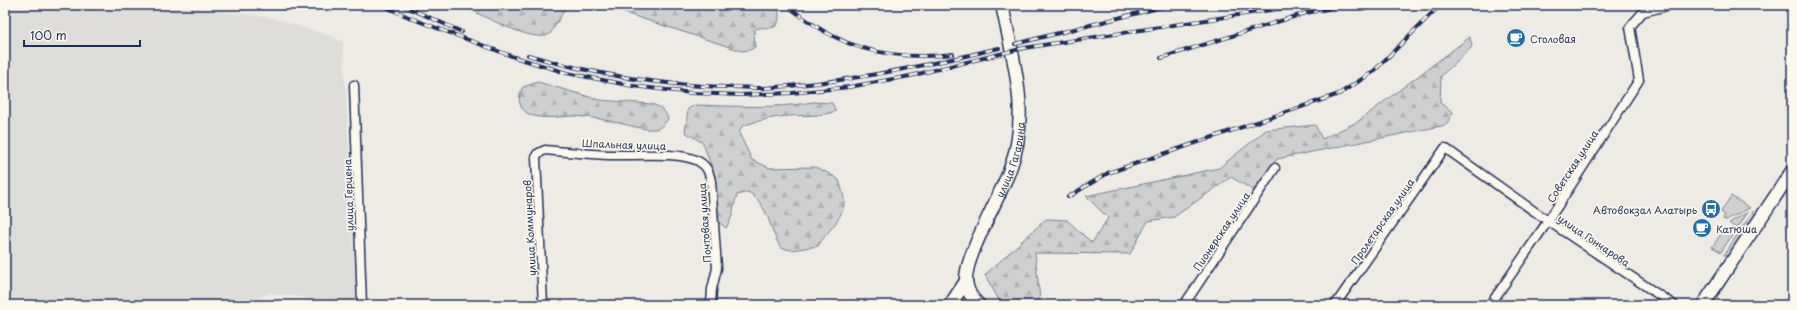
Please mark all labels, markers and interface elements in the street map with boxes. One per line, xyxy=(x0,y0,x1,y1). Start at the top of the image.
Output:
scale bar xyxy=(24,22,140,48)
text: 100 m xyxy=(30,26,67,44)
cafe icon: Столовая xyxy=(1505,27,1527,49)
place label: Столовая xyxy=(1530,31,1576,46)
street label: улица Гагарина xyxy=(991,121,1027,200)
street label: Советская улица xyxy=(1543,126,1602,205)
street label: Шпальная улица xyxy=(582,135,667,153)
street label: улица Герцена xyxy=(339,158,357,231)
street label: Пролетарская улица xyxy=(1347,174,1418,267)
street label: улица Коммунаров xyxy=(519,180,540,276)
street label: Почтовая улица xyxy=(694,182,714,263)
street label: Пионерская улица xyxy=(1189,188,1253,273)
bus stop icon: Автовокзал Алатырь xyxy=(1700,198,1722,220)
place label: Автовокзал Алатырь xyxy=(1593,202,1697,217)
street label: улица Гончарова xyxy=(1555,210,1634,270)
cafe icon: Катюша xyxy=(1691,217,1713,239)
place label: Катюша xyxy=(1716,221,1758,236)

